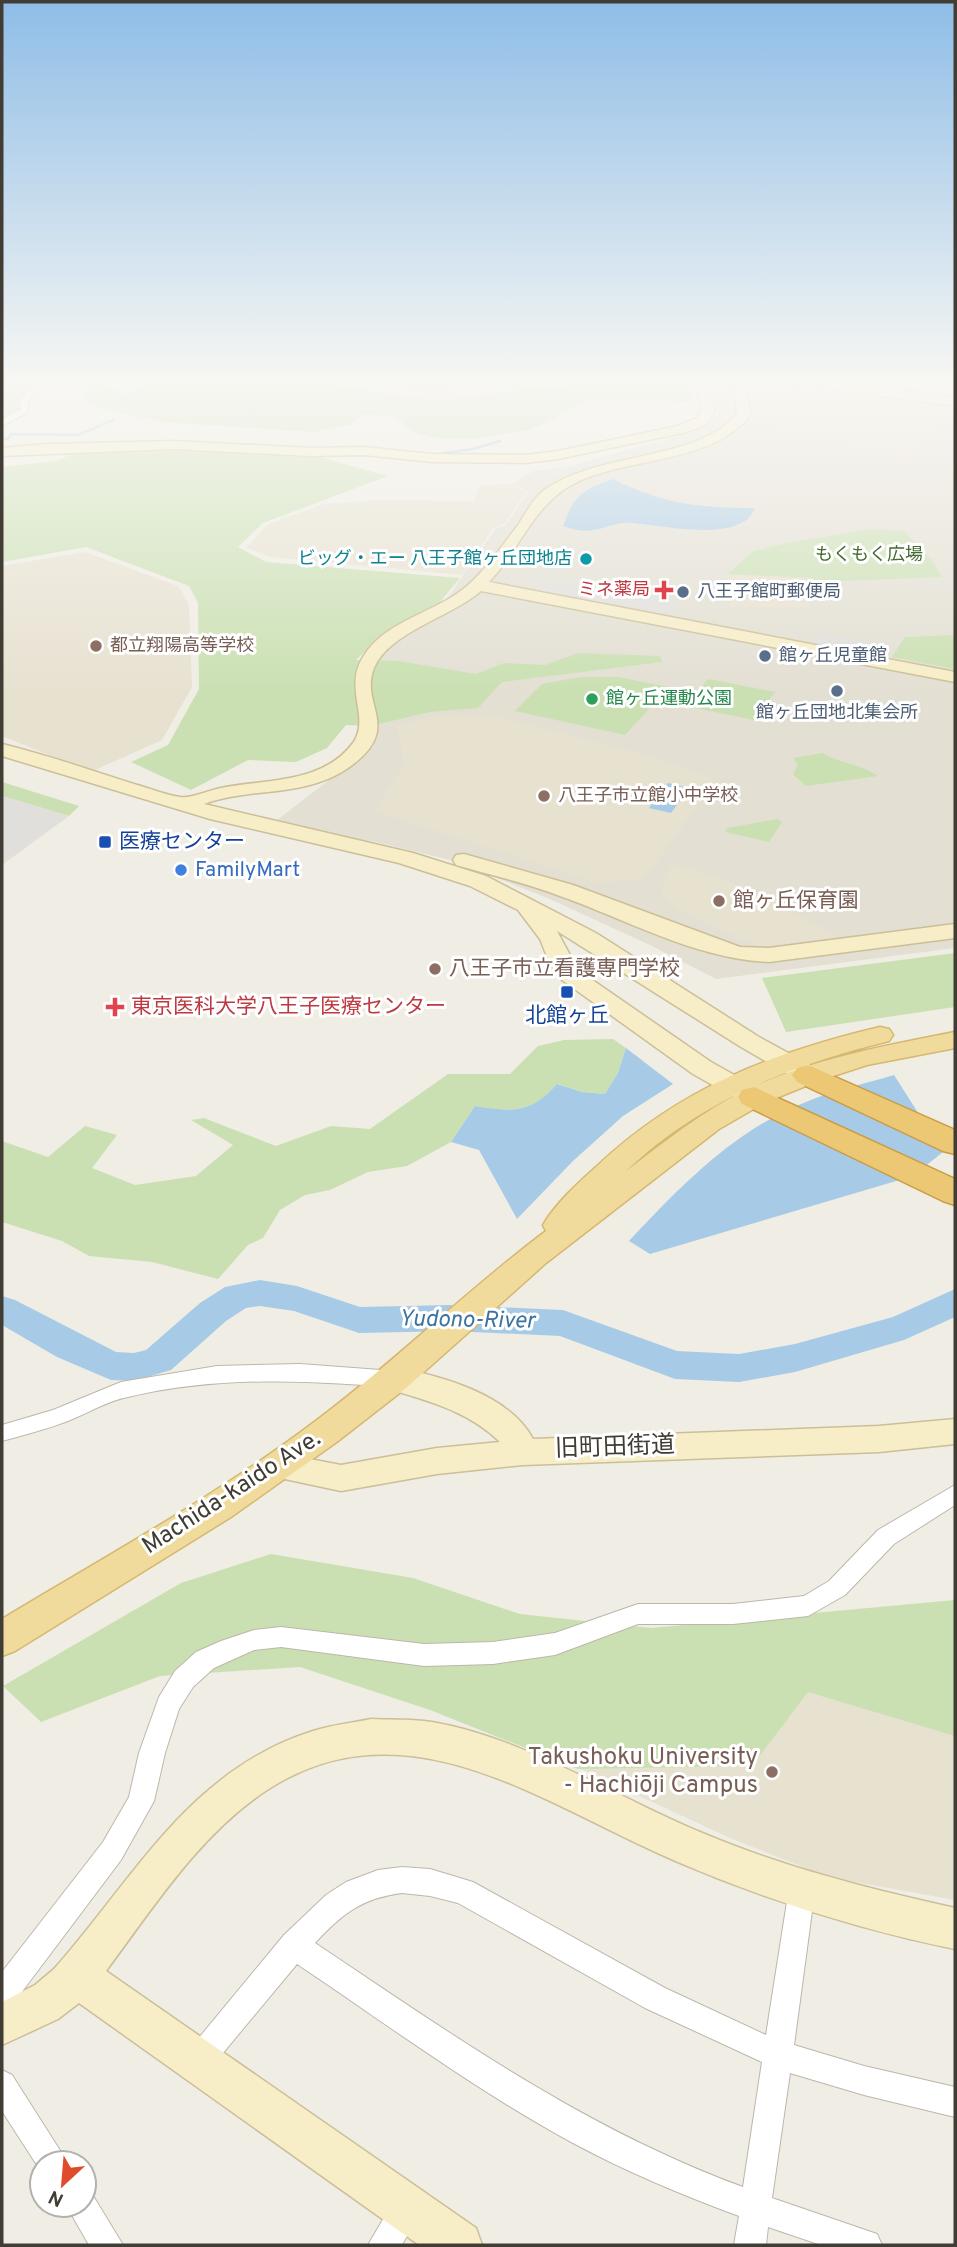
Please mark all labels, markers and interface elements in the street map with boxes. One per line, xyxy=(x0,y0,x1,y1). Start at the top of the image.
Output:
park label: もくもく広場 xyxy=(815,544,923,567)
place label: ビッグ・エー 八王子館ヶ丘団地店 xyxy=(298,548,572,571)
marker: ビッグ・エー 八王子館ヶ丘団地店 xyxy=(578,551,594,567)
place label: ミネ薬局 xyxy=(578,579,650,602)
place label: 八王子館町郵便局 xyxy=(697,581,841,604)
marker: ミネ薬局 xyxy=(656,582,672,598)
marker: 八王子館町郵便局 xyxy=(675,584,691,600)
place label: 都立翔陽高等学校 xyxy=(110,635,254,658)
marker: 都立翔陽高等学校 xyxy=(88,638,104,654)
place label: 館ヶ丘児童館 xyxy=(779,645,887,668)
marker: 館ヶ丘児童館 xyxy=(757,648,773,664)
marker: 館ヶ丘団地北集会所 xyxy=(829,683,845,699)
place label: 館ヶ丘運動公園 xyxy=(606,688,732,711)
marker: 館ヶ丘運動公園 xyxy=(584,691,600,707)
place label: 館ヶ丘団地北集会所 xyxy=(756,702,918,725)
place label: 八王子市立館小中学校 xyxy=(558,785,738,808)
marker: 八王子市立館小中学校 xyxy=(536,788,552,804)
place label: 医療センター xyxy=(119,829,245,856)
marker: 医療センター xyxy=(97,834,113,850)
place label: FamilyMart xyxy=(195,857,300,884)
marker: FamilyMart xyxy=(173,862,189,878)
place label: 館ヶ丘保育園 xyxy=(733,888,859,915)
marker: 館ヶ丘保育園 xyxy=(711,893,727,909)
place label: 八王子市立看護専門学校 xyxy=(449,956,680,983)
marker: 八王子市立看護専門学校 xyxy=(427,961,443,977)
marker: 北館ヶ丘 xyxy=(559,984,575,1000)
place label: 東京医科大学八王子医療センター xyxy=(131,994,446,1021)
marker: 東京医科大学八王子医療センター xyxy=(105,997,125,1017)
place label: 北館ヶ丘 xyxy=(525,1003,609,1030)
water label: Yudono-River xyxy=(399,1305,537,1337)
street label: Machida-kaido Ave. xyxy=(137,1424,327,1562)
street label: 旧町田街道 xyxy=(555,1431,675,1465)
place label: Takushoku University - Hachiōji Campus xyxy=(528,1743,758,1801)
marker: Takushoku University - Hachiōji Campus xyxy=(764,1764,780,1780)
north arrow xyxy=(28,2149,98,2219)
text: N xyxy=(45,2184,68,2211)

